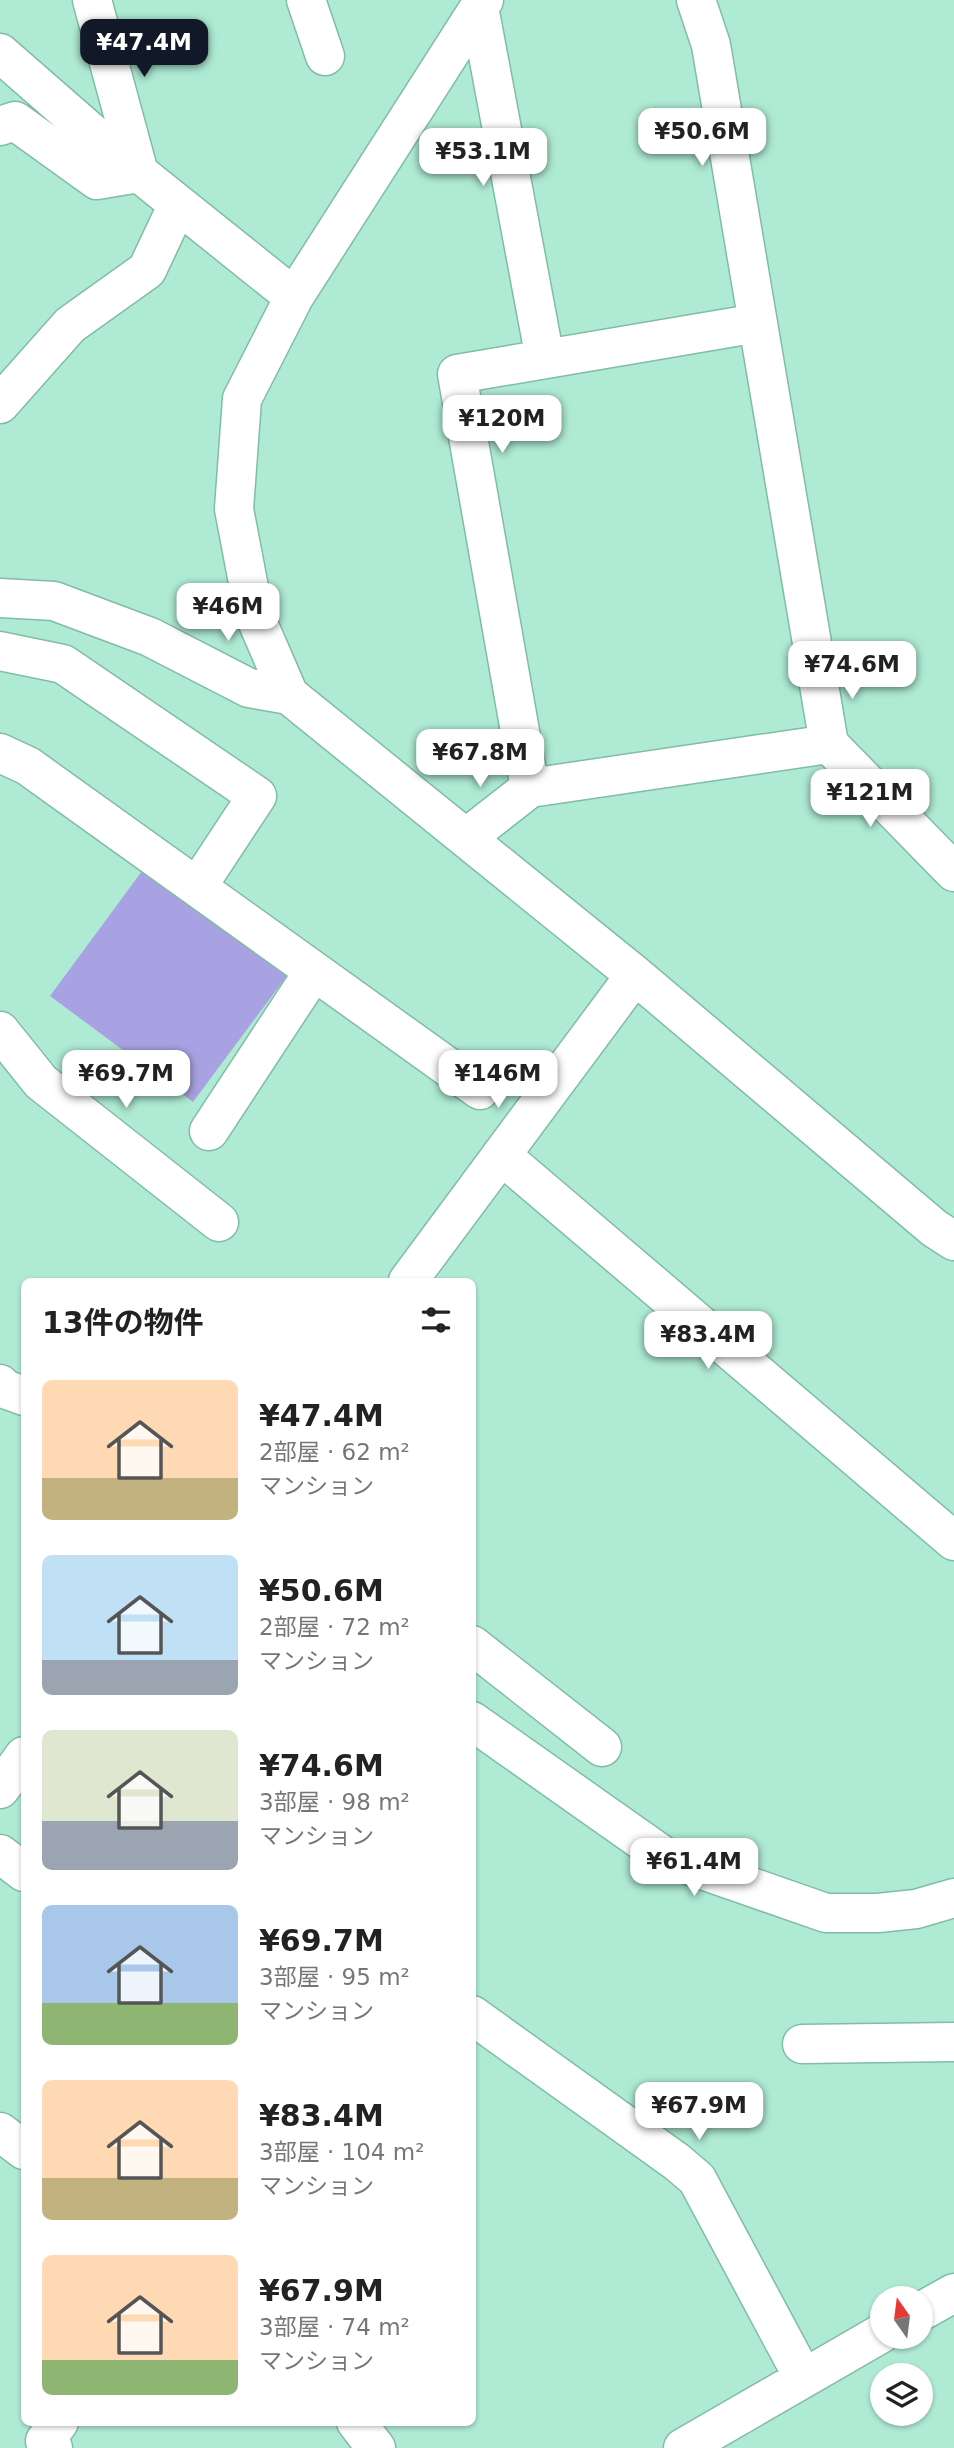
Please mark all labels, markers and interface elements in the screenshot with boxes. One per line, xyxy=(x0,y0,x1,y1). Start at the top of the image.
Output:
pin: ¥47.4M xyxy=(87,20,201,79)
text: ¥47.4M xyxy=(96,29,192,55)
pin: ¥50.6M xyxy=(645,108,759,168)
text: ¥50.6M xyxy=(654,118,750,144)
pin: ¥53.1M xyxy=(426,128,540,188)
text: ¥53.1M xyxy=(435,138,531,164)
pin: ¥120M xyxy=(453,396,551,455)
text: ¥120M xyxy=(459,405,545,431)
pin: ¥46M xyxy=(187,584,269,643)
text: ¥46M xyxy=(193,593,263,619)
pin: ¥74.6M xyxy=(795,642,909,701)
text: ¥74.6M xyxy=(804,651,900,677)
pin: ¥67.8M xyxy=(423,730,537,789)
text: ¥67.8M xyxy=(432,739,528,765)
pin: ¥121M xyxy=(821,770,919,829)
text: ¥121M xyxy=(827,779,913,805)
pin: ¥69.7M xyxy=(69,1050,183,1110)
pin: ¥146M xyxy=(449,1050,547,1110)
text: ¥69.7M xyxy=(78,1060,174,1086)
text: ¥146M xyxy=(455,1060,541,1086)
icon: filters xyxy=(417,1301,455,1339)
text: 13件の物件 xyxy=(42,1305,204,1340)
pin: ¥83.4M xyxy=(651,1312,765,1371)
text: ¥83.4M xyxy=(660,1321,756,1347)
text: ¥47.4M xyxy=(259,1398,384,1433)
icon: home xyxy=(98,1408,182,1492)
text: 2部屋 · 62 m² xyxy=(259,1439,410,1465)
text: マンション xyxy=(259,1473,374,1499)
text: ¥50.6M xyxy=(259,1573,384,1608)
icon: home xyxy=(98,1583,182,1667)
text: 2部屋 · 72 m² xyxy=(259,1614,410,1640)
text: マンション xyxy=(259,1648,374,1674)
text: ¥74.6M xyxy=(259,1748,384,1783)
icon: home xyxy=(98,1758,182,1842)
text: 3部屋 · 98 m² xyxy=(259,1789,410,1815)
text: マンション xyxy=(259,1823,374,1849)
pin: ¥61.4M xyxy=(637,1839,751,1898)
text: ¥61.4M xyxy=(646,1848,742,1874)
text: ¥69.7M xyxy=(259,1923,384,1958)
icon: home xyxy=(98,1933,182,2017)
text: 3部屋 · 95 m² xyxy=(259,1964,410,1990)
text: マンション xyxy=(259,1998,374,2024)
pin: ¥67.9M xyxy=(642,2082,756,2142)
text: ¥67.9M xyxy=(651,2092,747,2118)
text: ¥83.4M xyxy=(259,2098,384,2133)
icon: home xyxy=(98,2108,182,2192)
text: 3部屋 · 104 m² xyxy=(259,2139,424,2165)
text: マンション xyxy=(259,2173,374,2199)
text: ¥67.9M xyxy=(259,2273,384,2308)
icon: home xyxy=(98,2283,182,2367)
north arrow xyxy=(870,2286,933,2348)
map controls xyxy=(870,2286,933,2426)
text: 3部屋 · 74 m² xyxy=(259,2314,410,2340)
text: マンション xyxy=(259,2348,374,2374)
button: layers xyxy=(870,2363,933,2426)

